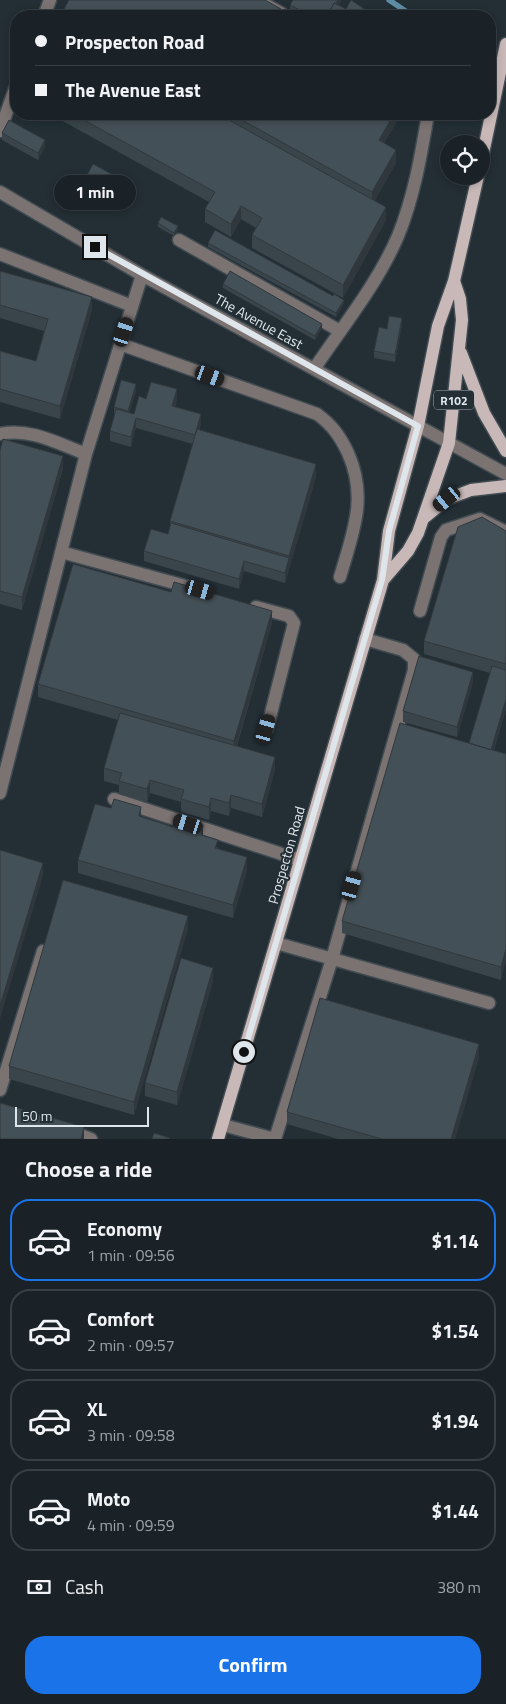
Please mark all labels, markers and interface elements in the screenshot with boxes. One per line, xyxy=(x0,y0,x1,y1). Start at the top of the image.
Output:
text: Prospecton Road xyxy=(65,27,204,56)
text: The Avenue East xyxy=(65,75,201,104)
map controls xyxy=(440,135,490,185)
button: locate xyxy=(440,135,490,185)
callout: 1 min xyxy=(54,174,136,210)
text: 1 min xyxy=(76,180,114,204)
route end xyxy=(84,236,106,258)
street label: The Avenue East xyxy=(211,288,307,354)
car xyxy=(112,315,135,349)
car xyxy=(193,364,226,388)
road number: R102 xyxy=(434,390,474,410)
car xyxy=(430,484,463,514)
car xyxy=(183,579,216,601)
car xyxy=(254,713,277,745)
street label: Prospecton Road xyxy=(262,804,310,906)
car xyxy=(171,812,204,836)
car xyxy=(340,870,363,902)
route start xyxy=(233,1041,255,1063)
scale bar xyxy=(15,1104,149,1127)
text: 50 m xyxy=(22,1105,52,1126)
text: Choose a ride xyxy=(25,1152,152,1186)
text: Economy xyxy=(87,1214,162,1243)
icon: car xyxy=(27,1218,72,1263)
text: $1.14 xyxy=(432,1226,479,1255)
text: 1 min · 09:56 xyxy=(87,1243,175,1267)
text: Comfort xyxy=(87,1304,154,1333)
icon: car xyxy=(27,1308,72,1353)
text: $1.54 xyxy=(432,1316,479,1345)
text: 2 min · 09:57 xyxy=(87,1333,175,1357)
text: XL xyxy=(87,1394,107,1423)
icon: car xyxy=(27,1398,72,1443)
text: $1.94 xyxy=(432,1406,479,1435)
text: 3 min · 09:58 xyxy=(87,1423,175,1447)
text: Moto xyxy=(87,1484,130,1513)
icon: car xyxy=(27,1488,72,1533)
text: $1.44 xyxy=(432,1496,479,1525)
text: 4 min · 09:59 xyxy=(87,1513,175,1537)
text: Cash xyxy=(65,1572,104,1601)
icon: cash xyxy=(25,1573,53,1601)
text: 380 m xyxy=(437,1575,481,1599)
button: Confirm xyxy=(25,1636,481,1694)

